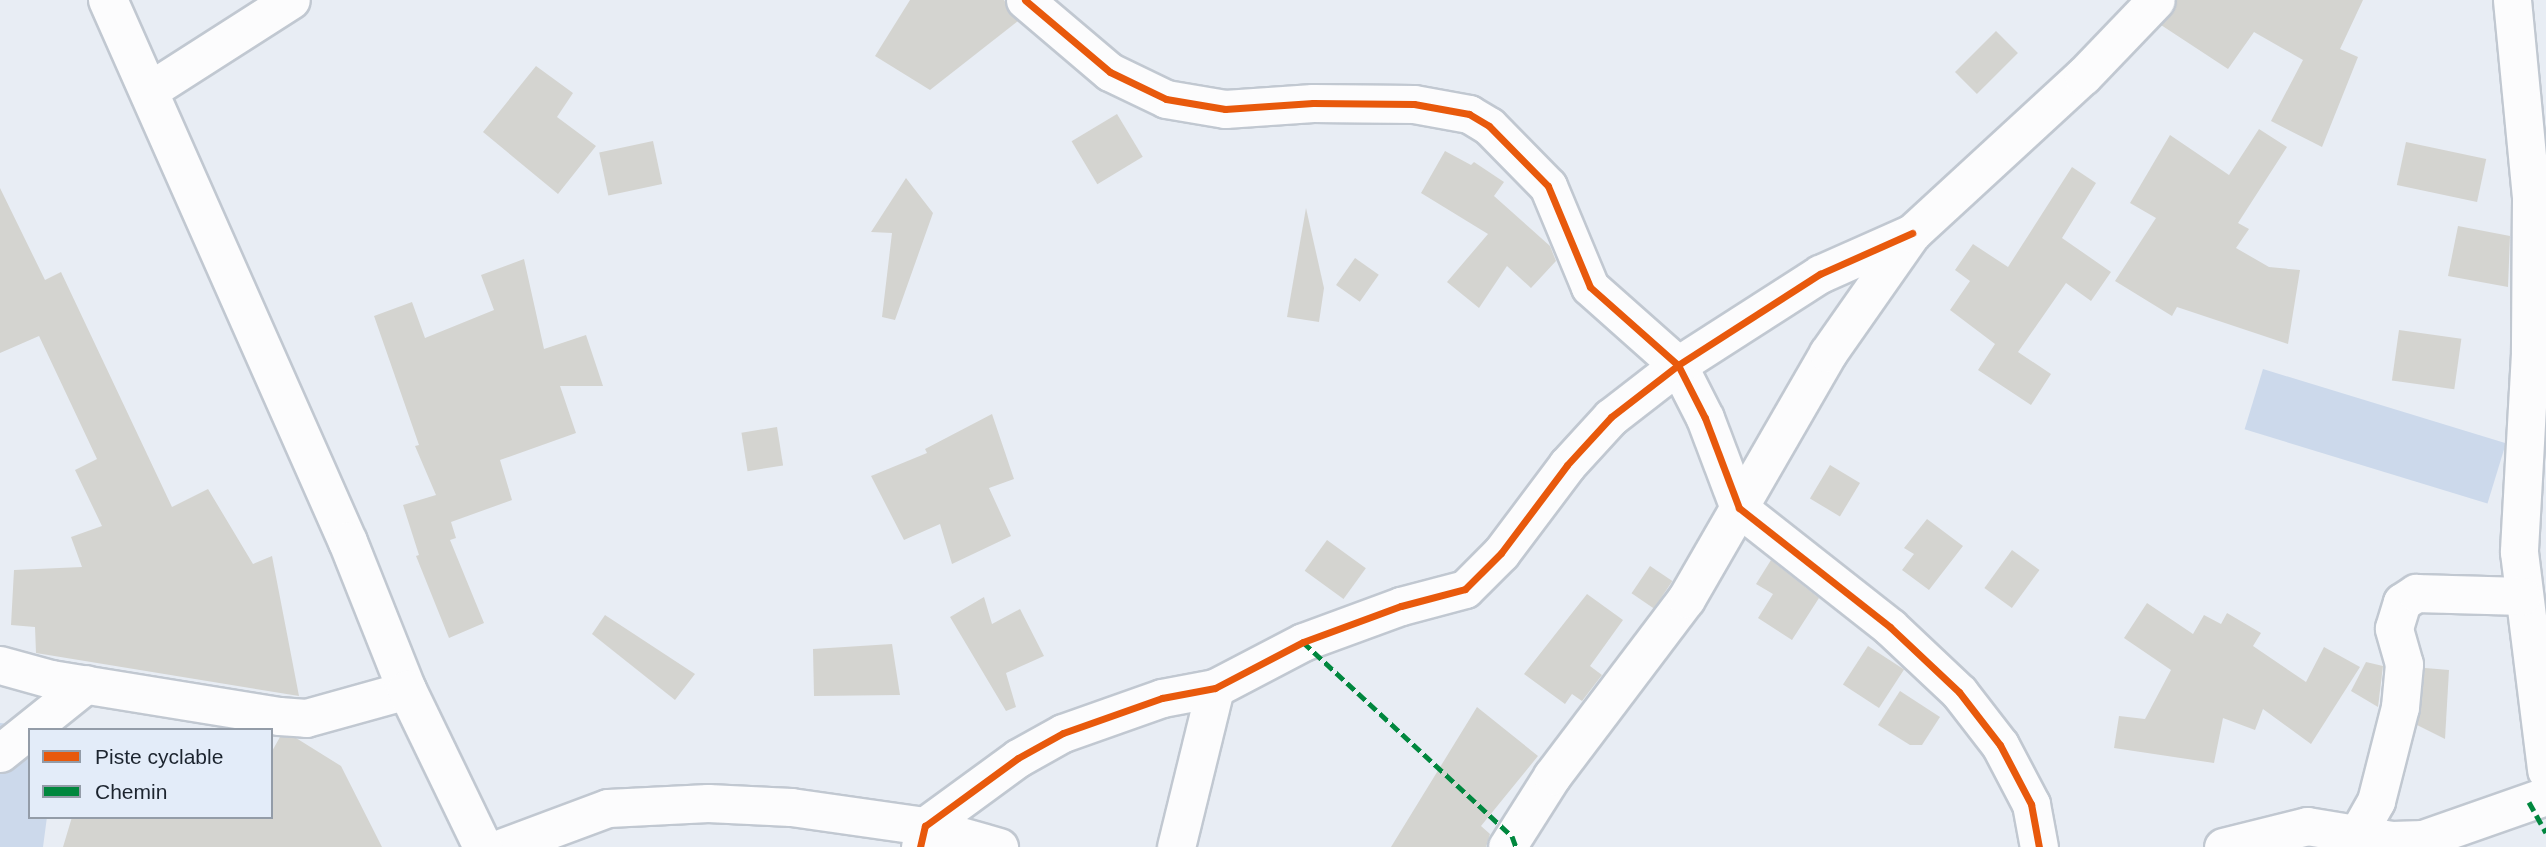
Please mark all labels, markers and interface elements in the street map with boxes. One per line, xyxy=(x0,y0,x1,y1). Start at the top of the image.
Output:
legend xyxy=(28,728,273,819)
text: Piste cyclable xyxy=(95,745,223,768)
text: Chemin xyxy=(95,780,167,803)

